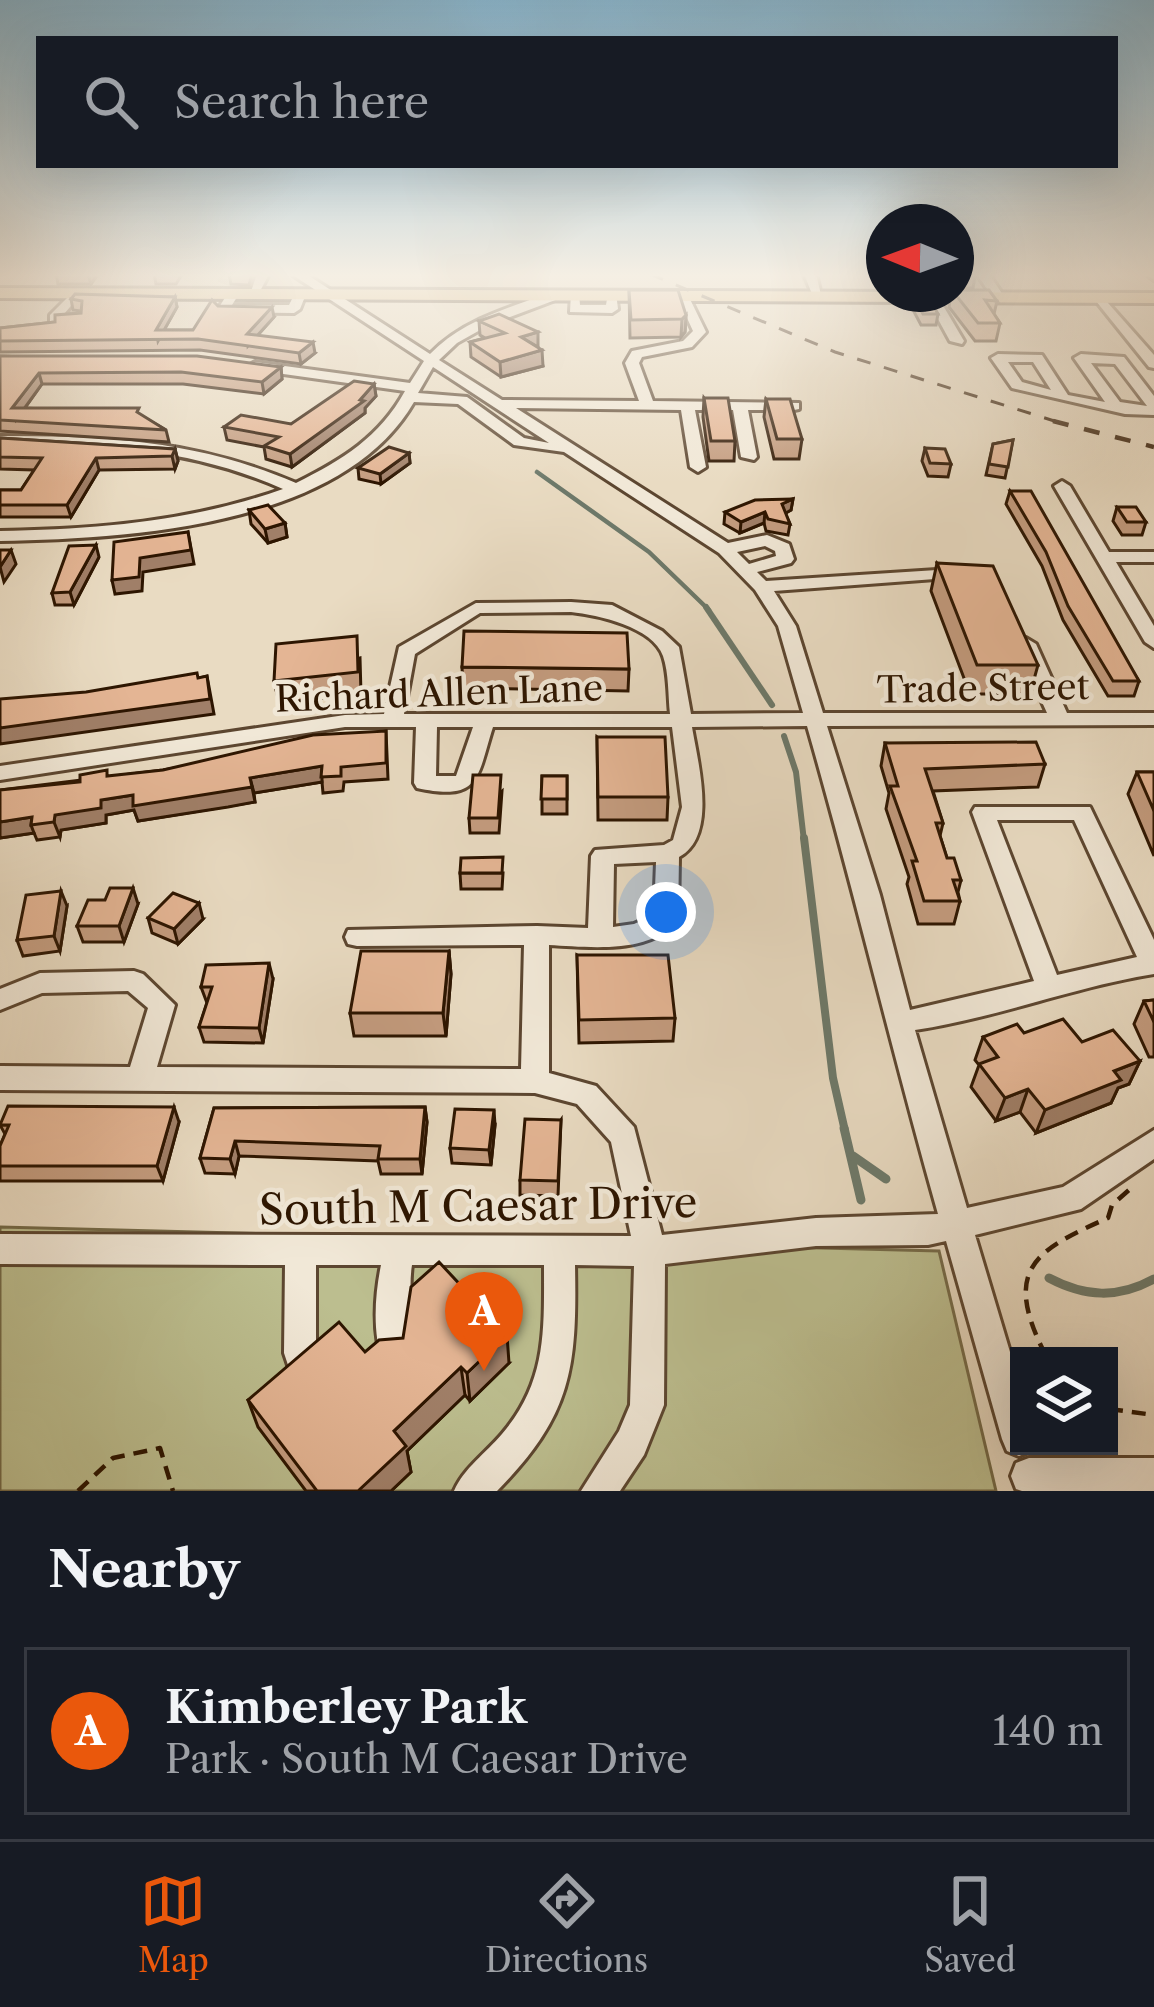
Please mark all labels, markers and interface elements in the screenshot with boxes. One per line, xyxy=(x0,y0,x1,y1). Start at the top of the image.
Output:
search box xyxy=(36,36,1118,168)
icon: search xyxy=(78,69,144,135)
text: Search here xyxy=(174,74,429,130)
north arrow xyxy=(866,204,974,312)
street label: Trade Street xyxy=(876,664,1090,712)
street label: Richard Allen Lane xyxy=(274,665,604,721)
your location xyxy=(636,882,696,942)
street label: South M Caesar Drive xyxy=(258,1176,698,1236)
pin: A xyxy=(445,1272,523,1371)
map controls xyxy=(1010,1347,1118,1455)
button: layers xyxy=(1010,1347,1118,1455)
text: Nearby xyxy=(48,1538,240,1600)
text: Kimberley Park xyxy=(165,1679,527,1735)
text: A xyxy=(75,1707,105,1755)
text: 140 m xyxy=(993,1707,1103,1755)
text: Park · South M Caesar Drive xyxy=(165,1735,688,1783)
tab: Map xyxy=(138,1868,209,1981)
tab: Directions xyxy=(485,1868,648,1981)
tab: Saved xyxy=(924,1868,1016,1981)

